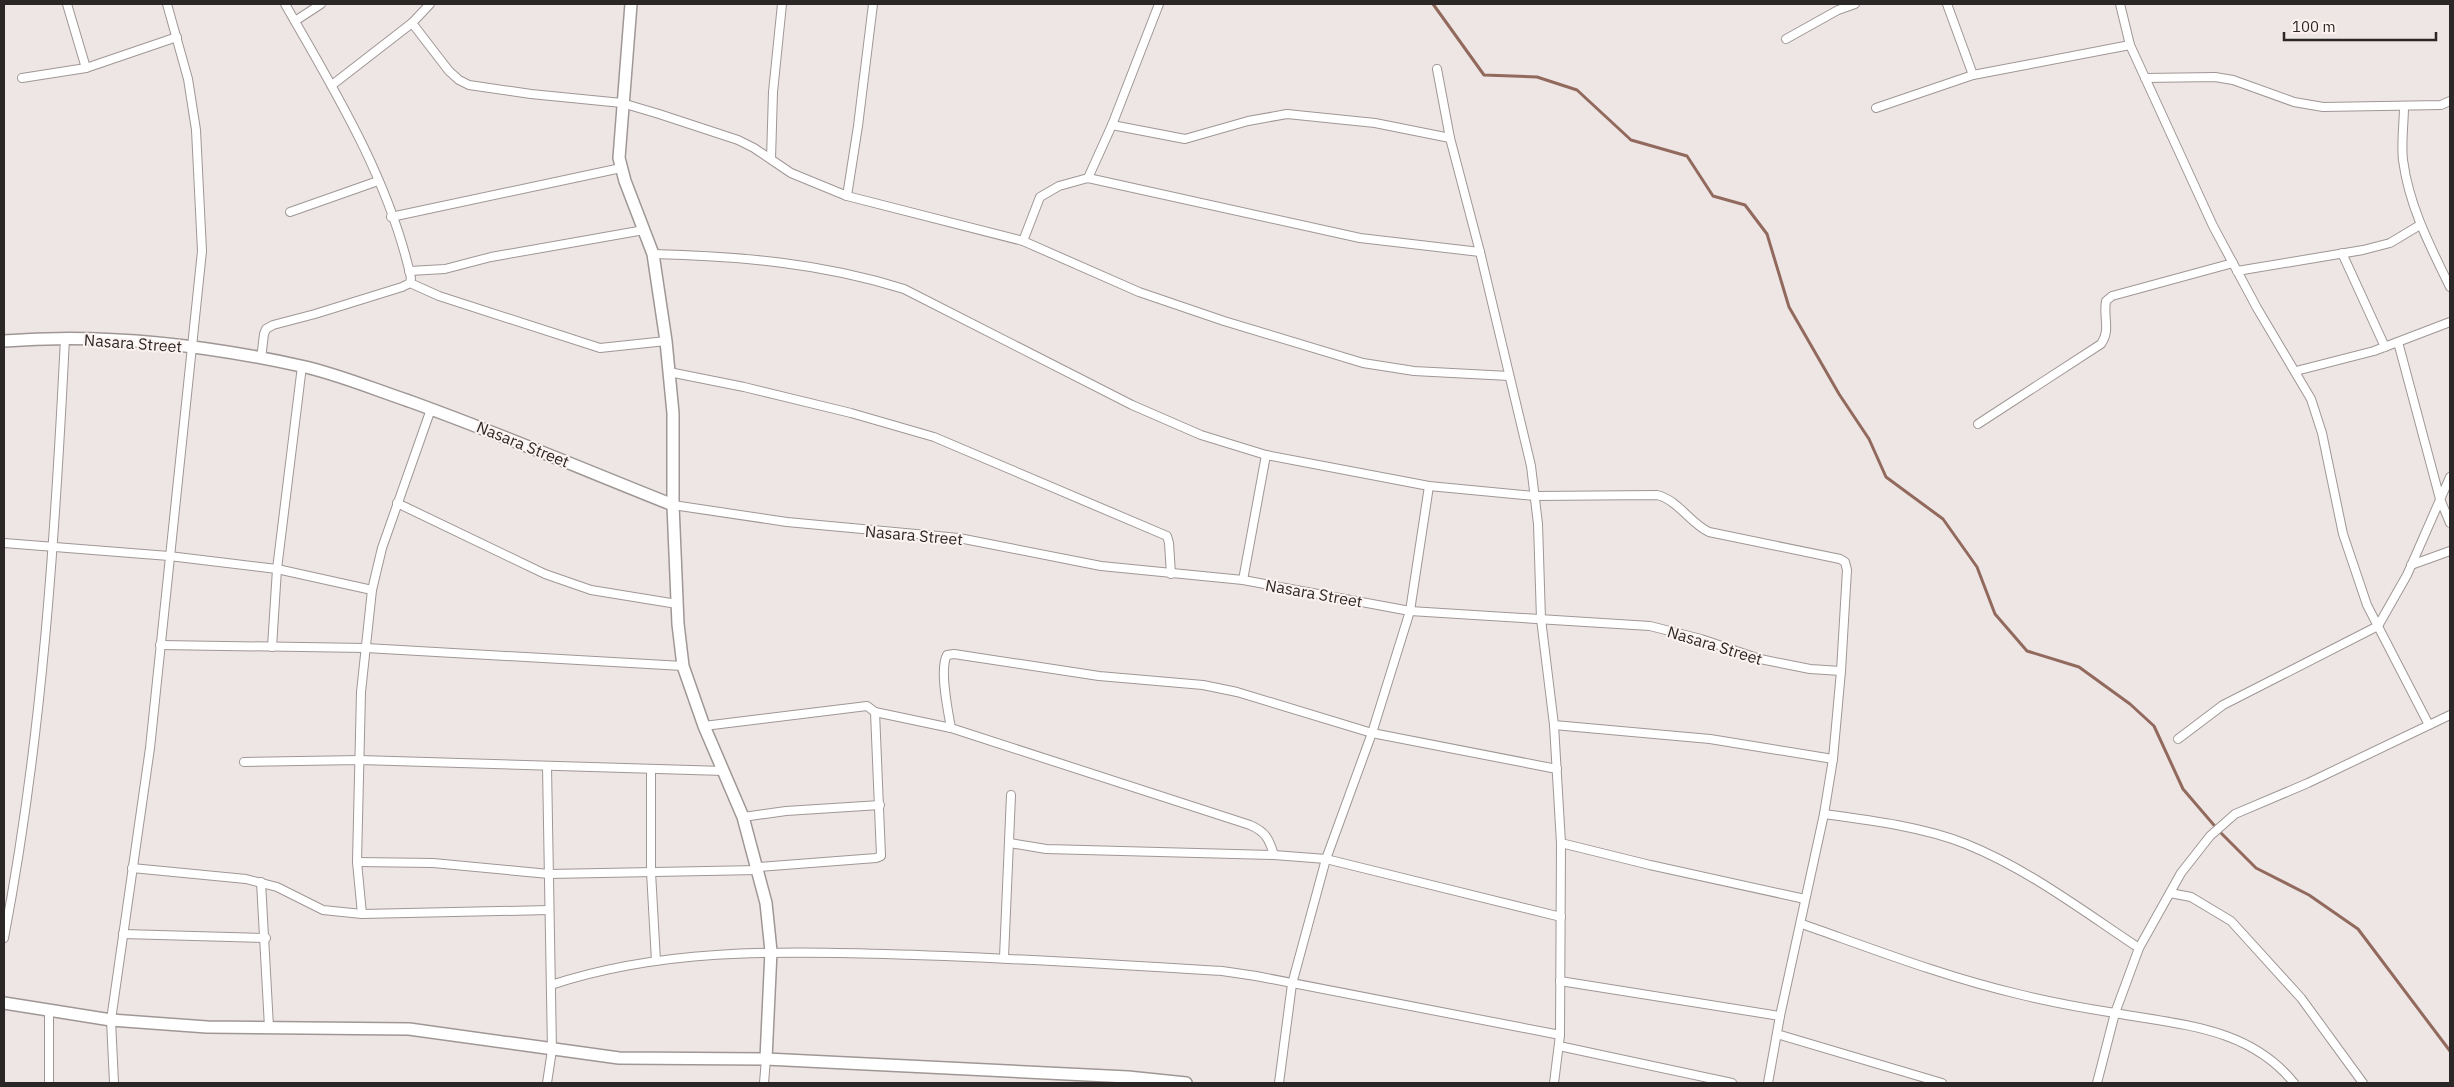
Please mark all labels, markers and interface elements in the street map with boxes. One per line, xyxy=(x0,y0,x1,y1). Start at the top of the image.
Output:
scale bar xyxy=(2284,10,2436,42)
text: 100 m xyxy=(2292,17,2336,36)
street label: Nasara Street xyxy=(83,330,183,356)
street label: Nasara Street xyxy=(474,416,572,472)
street label: Nasara Street xyxy=(864,521,964,549)
street label: Nasara Street xyxy=(1264,575,1364,611)
street label: Nasara Street xyxy=(1665,621,1765,669)

